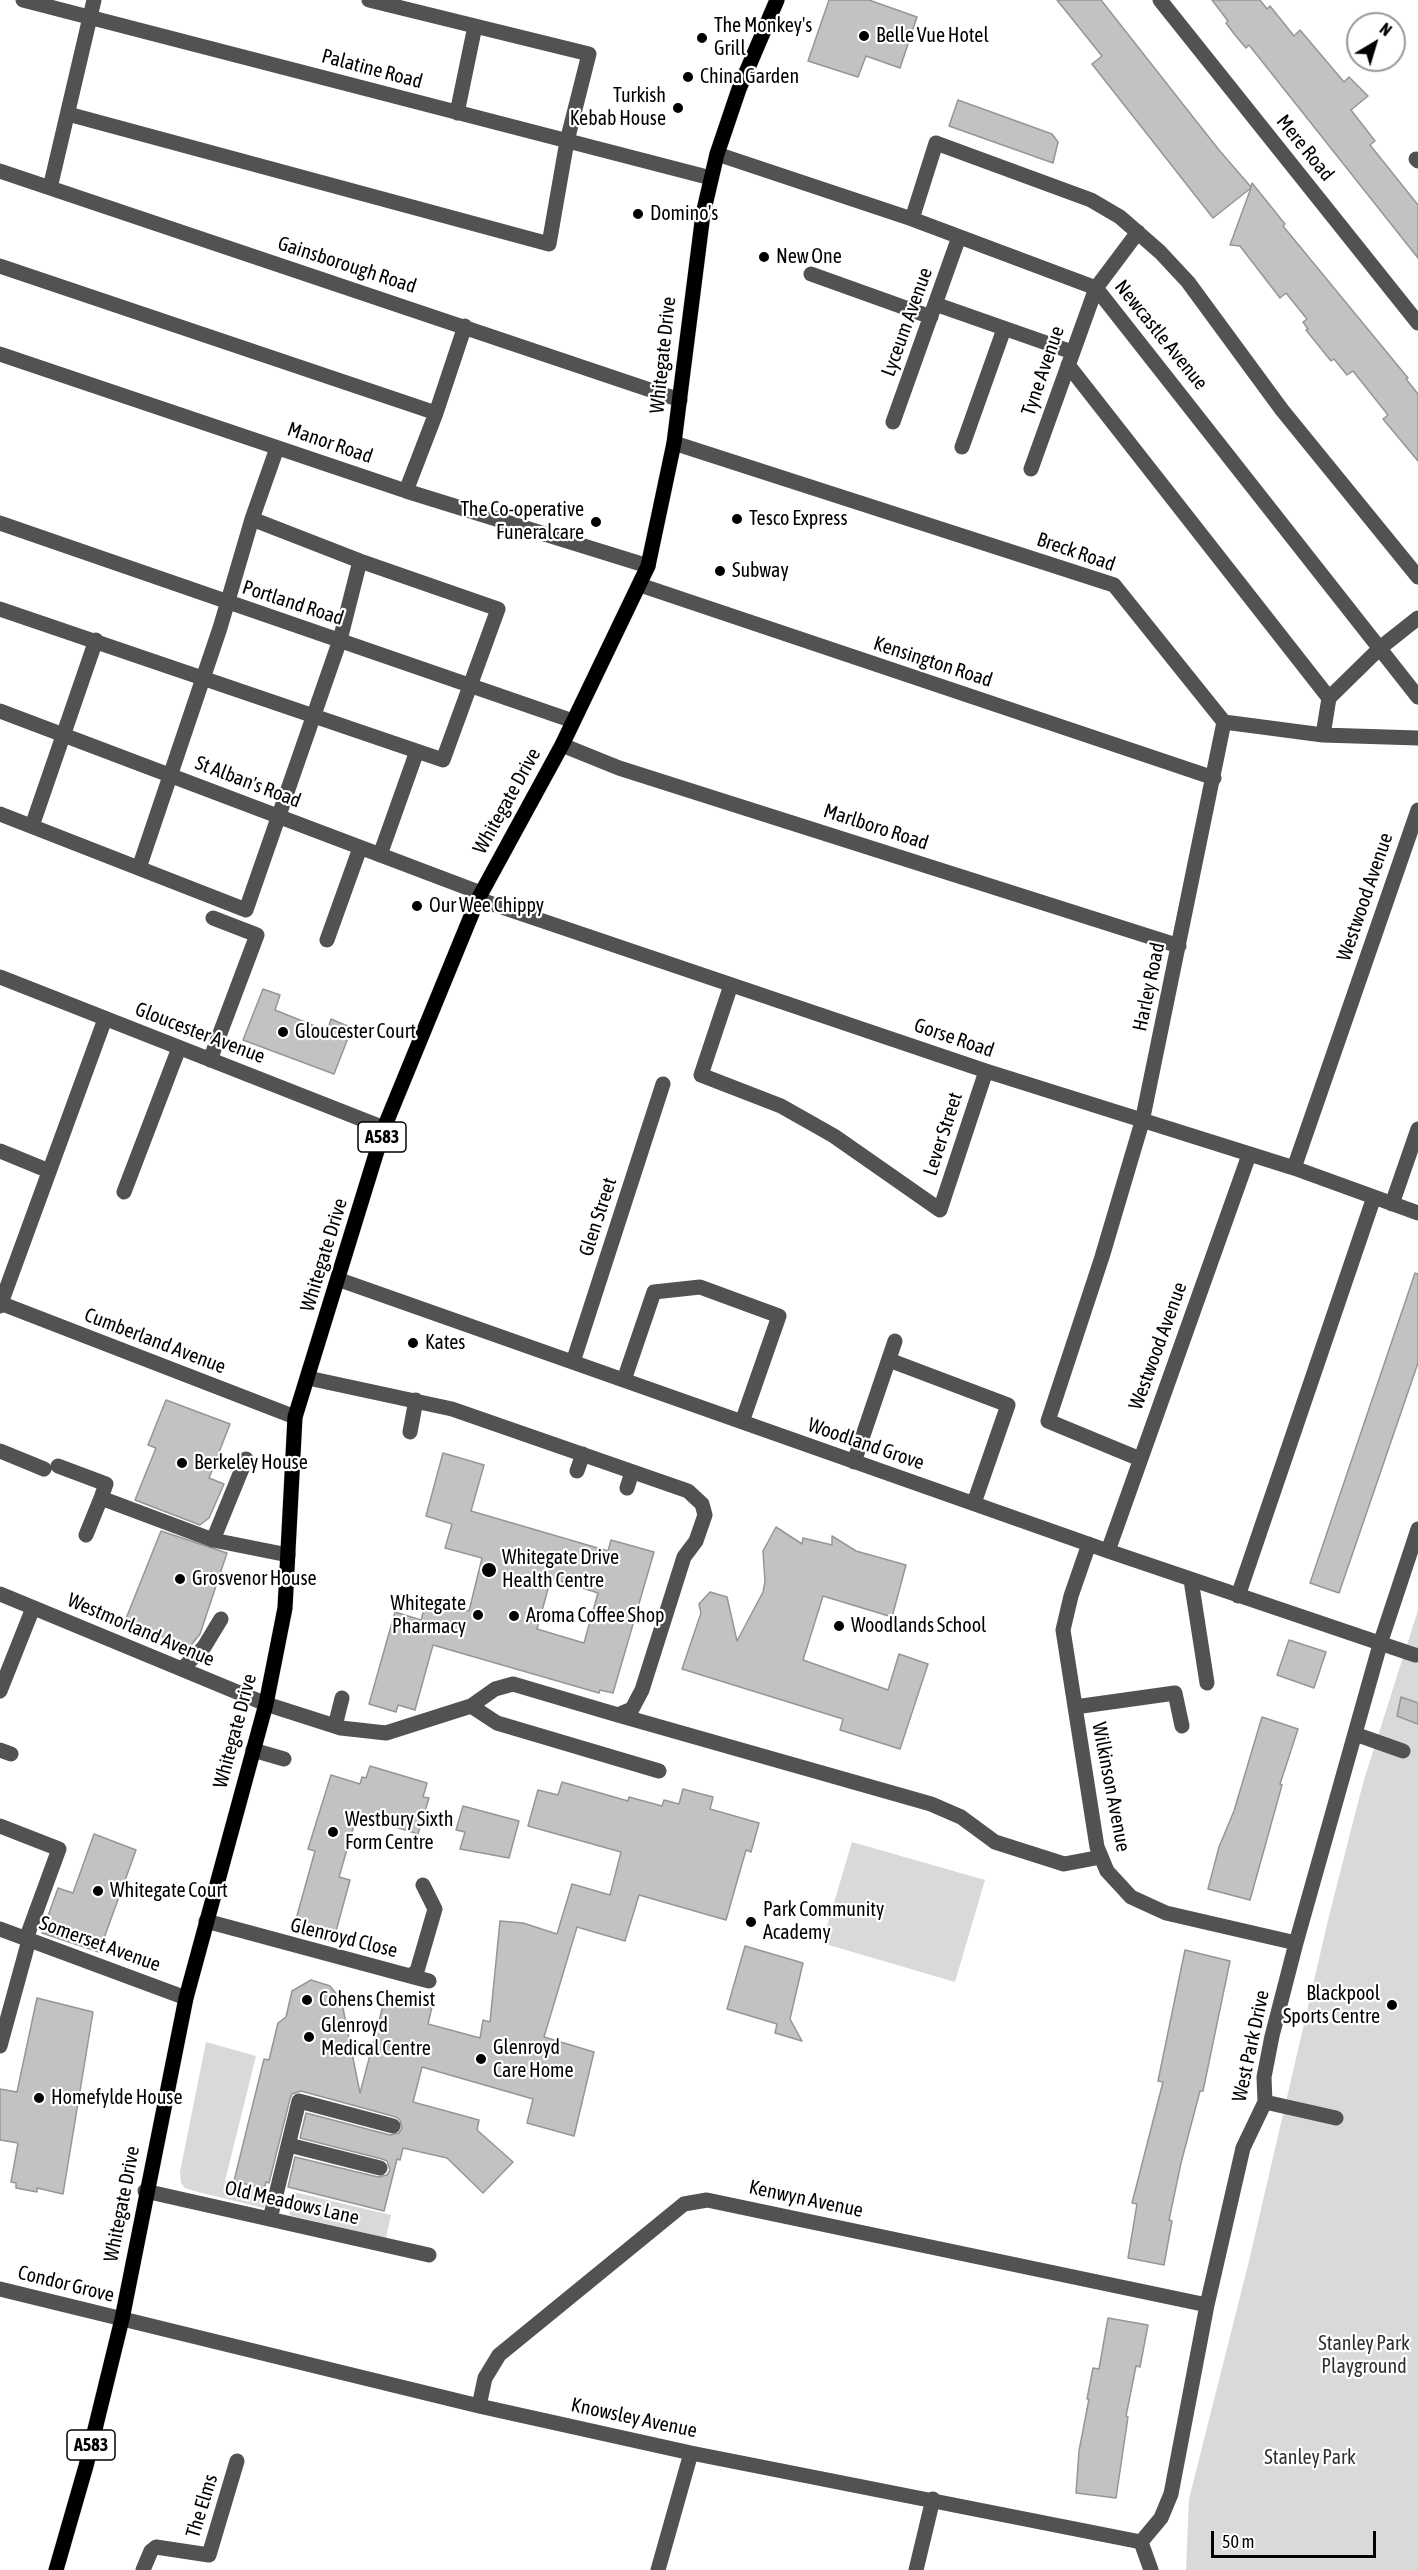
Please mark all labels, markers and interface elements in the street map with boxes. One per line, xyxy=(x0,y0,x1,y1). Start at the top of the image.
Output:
north arrow xyxy=(1346,12,1406,72)
place label: The Monkey's Grill xyxy=(714,14,812,61)
text: N xyxy=(1377,19,1395,39)
place label: Belle Vue Hotel xyxy=(876,24,989,48)
marker: Belle Vue Hotel xyxy=(857,29,871,43)
marker: The Monkey's Grill xyxy=(695,31,709,45)
street label: Palatine Road xyxy=(319,44,425,94)
place label: China Garden xyxy=(700,65,799,89)
marker: China Garden xyxy=(681,70,695,84)
place label: Turkish Kebab House xyxy=(570,84,666,131)
marker: Turkish Kebab House xyxy=(671,101,685,115)
street label: Mere Road xyxy=(1271,110,1339,186)
place label: Domino's xyxy=(650,202,718,226)
marker: Domino's xyxy=(631,207,645,221)
street label: Gainsborough Road xyxy=(275,231,419,299)
place label: New One xyxy=(776,245,842,269)
marker: New One xyxy=(757,250,771,264)
street label: Lyceum Avenue xyxy=(876,264,938,380)
street label: Newcastle Avenue xyxy=(1109,275,1213,395)
street label: Whitegate Drive xyxy=(645,295,681,415)
street label: Tyne Avenue xyxy=(1016,323,1070,419)
street label: Manor Road xyxy=(284,417,376,469)
place label: The Co-operative Funeralcare xyxy=(460,498,584,545)
place label: Tesco Express xyxy=(749,507,847,531)
marker: Tesco Express xyxy=(730,512,744,526)
marker: The Co-operative Funeralcare xyxy=(589,515,603,529)
street label: Breck Road xyxy=(1034,527,1118,577)
place label: Subway xyxy=(732,559,789,583)
marker: Subway xyxy=(713,564,727,578)
street label: Portland Road xyxy=(239,575,347,631)
street label: Kensington Road xyxy=(870,631,996,693)
street label: Whitegate Drive xyxy=(468,744,546,858)
street label: St Alban's Road xyxy=(192,751,304,813)
street label: Marlboro Road xyxy=(820,799,932,855)
street label: Westwood Avenue xyxy=(1332,830,1398,964)
place label: Our Wee Chippy xyxy=(429,894,544,918)
marker: Our Wee Chippy xyxy=(410,899,424,913)
street label: Harley Road xyxy=(1128,941,1170,1033)
street label: Gloucester Avenue xyxy=(132,997,268,1069)
street label: Gorse Road xyxy=(911,1013,997,1063)
place label: Gloucester Court xyxy=(295,1020,416,1044)
marker: Gloucester Court xyxy=(276,1025,290,1039)
street label: Lever Street xyxy=(918,1089,968,1179)
road number: A583 xyxy=(358,1122,406,1152)
street label: Glen Street xyxy=(574,1175,622,1259)
street label: Whitegate Drive xyxy=(295,1195,353,1315)
street label: Westwood Avenue xyxy=(1124,1279,1192,1413)
street label: Cumberland Avenue xyxy=(81,1303,229,1379)
place label: Kates xyxy=(425,1331,465,1355)
marker: Kates xyxy=(406,1336,420,1350)
street label: Woodland Grove xyxy=(805,1413,927,1475)
place label: Berkeley House xyxy=(194,1451,308,1475)
marker: Berkeley House xyxy=(175,1456,189,1470)
place label: Whitegate Drive Health Centre xyxy=(502,1546,619,1593)
marker: Whitegate Drive Health Centre xyxy=(480,1561,498,1579)
place label: Grosvenor House xyxy=(192,1567,317,1591)
marker: Grosvenor House xyxy=(173,1572,187,1586)
street label: Westmorland Avenue xyxy=(64,1588,218,1672)
place label: Whitegate Pharmacy xyxy=(390,1592,466,1639)
place label: Aroma Coffee Shop xyxy=(526,1604,665,1628)
marker: Whitegate Pharmacy xyxy=(471,1608,485,1622)
marker: Aroma Coffee Shop xyxy=(507,1609,521,1623)
place label: Woodlands School xyxy=(851,1614,986,1638)
marker: Woodlands School xyxy=(832,1619,846,1633)
street label: Whitegate Drive xyxy=(208,1671,262,1791)
street label: Wilkinson Avenue xyxy=(1087,1720,1135,1854)
place label: Westbury Sixth Form Centre xyxy=(345,1808,453,1855)
marker: Westbury Sixth Form Centre xyxy=(326,1825,340,1839)
place label: Whitegate Court xyxy=(110,1879,228,1903)
marker: Whitegate Court xyxy=(91,1884,105,1898)
place label: Park Community Academy xyxy=(763,1898,884,1945)
street label: Somerset Avenue xyxy=(36,1911,164,1977)
street label: Glenroyd Close xyxy=(288,1913,400,1963)
marker: Park Community Academy xyxy=(744,1915,758,1929)
place label: Blackpool Sports Centre xyxy=(1283,1982,1380,2029)
place label: Cohens Chemist xyxy=(319,1988,435,2012)
street label: West Park Drive xyxy=(1227,1988,1275,2104)
marker: Cohens Chemist xyxy=(300,1993,314,2007)
marker: Blackpool Sports Centre xyxy=(1385,1998,1399,2012)
place label: Glenroyd Medical Centre xyxy=(321,2014,431,2061)
marker: Glenroyd Medical Centre xyxy=(302,2030,316,2044)
place label: Glenroyd Care Home xyxy=(493,2036,574,2083)
marker: Glenroyd Care Home xyxy=(474,2052,488,2066)
place label: Homefylde House xyxy=(51,2086,182,2110)
marker: Homefylde House xyxy=(32,2091,46,2105)
street label: Whitegate Drive xyxy=(99,2144,145,2264)
street label: Kenwyn Avenue xyxy=(747,2175,865,2223)
street label: Old Meadows Lane xyxy=(223,2176,361,2230)
street label: Condor Grove xyxy=(15,2260,117,2308)
park label: Stanley Park Playground xyxy=(1318,2332,1410,2379)
street label: Knowsley Avenue xyxy=(569,2393,699,2443)
road number: A583 xyxy=(67,2430,115,2460)
park label: Stanley Park xyxy=(1264,2446,1356,2470)
street label: The Elms xyxy=(181,2471,223,2541)
scale bar xyxy=(1214,2519,1379,2557)
text: 50 m xyxy=(1222,2531,1254,2552)

